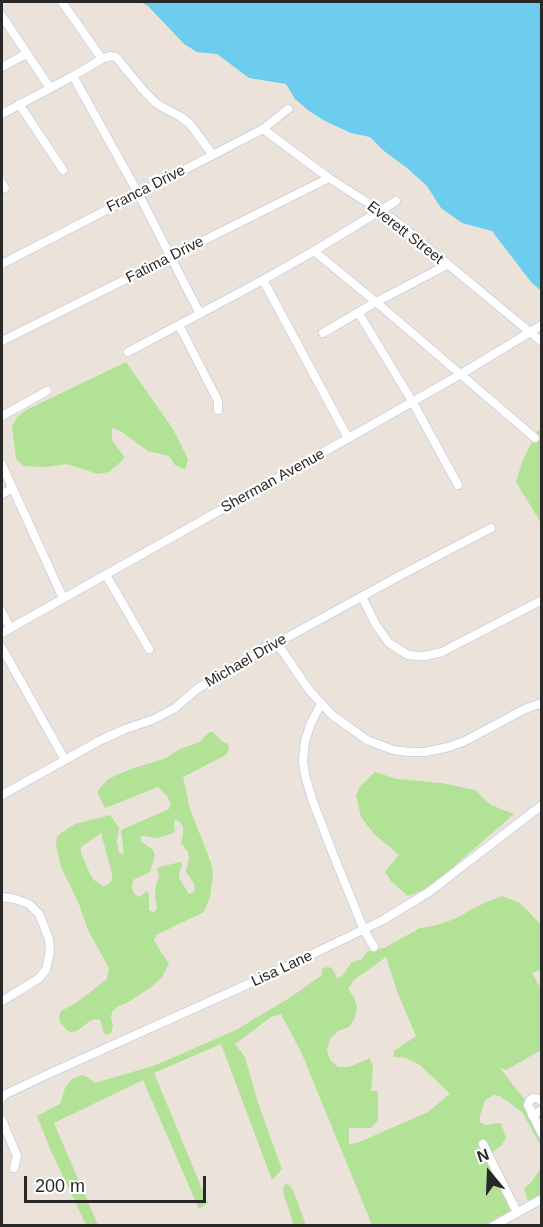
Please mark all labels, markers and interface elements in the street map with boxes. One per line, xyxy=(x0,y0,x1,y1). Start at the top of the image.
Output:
street label: Franca Drive xyxy=(104,161,188,217)
street label: Everett Street xyxy=(363,198,447,268)
street label: Fatima Drive xyxy=(123,233,207,287)
street label: Sherman Avenue xyxy=(218,445,328,517)
street label: Michael Drive xyxy=(202,630,290,692)
street label: Lisa Lane xyxy=(249,947,315,991)
north arrow xyxy=(459,1143,519,1203)
text: N xyxy=(475,1146,491,1165)
scale bar xyxy=(27,1164,208,1202)
text: 200 m xyxy=(35,1176,85,1196)

